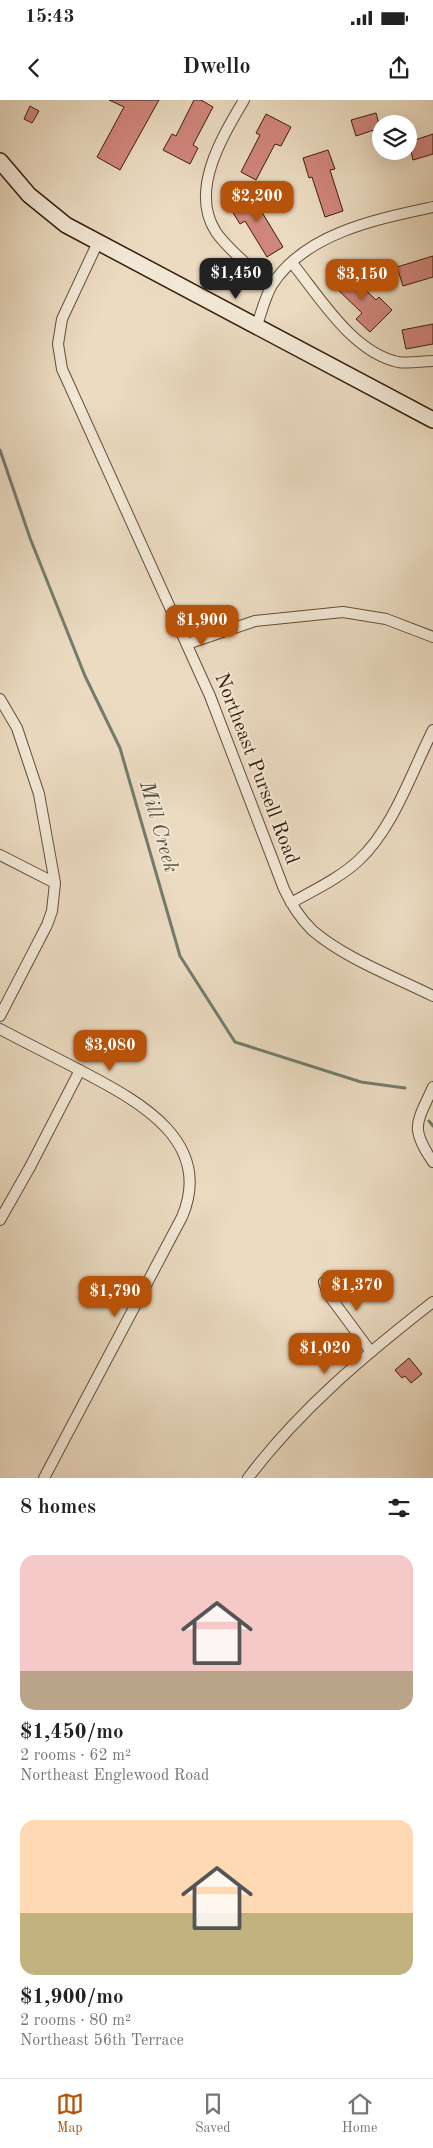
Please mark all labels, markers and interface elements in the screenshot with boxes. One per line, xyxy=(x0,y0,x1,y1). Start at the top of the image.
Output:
text: 15:43 xyxy=(25,8,74,27)
icon: back xyxy=(20,54,48,82)
icon: share xyxy=(385,54,413,82)
text: Dwello xyxy=(182,56,251,78)
map controls xyxy=(372,115,417,160)
button: layers xyxy=(372,115,417,160)
pin: $2,200 xyxy=(216,180,298,223)
text: $2,200 xyxy=(232,189,282,205)
pin: $1,450 xyxy=(195,258,277,300)
pin: $3,150 xyxy=(321,258,403,301)
text: $1,450 xyxy=(211,266,261,282)
text: $3,150 xyxy=(337,267,387,283)
pin: $1,900 xyxy=(161,604,243,647)
text: $1,900 xyxy=(177,613,227,629)
street label: Northeast Pursell Road xyxy=(210,671,302,867)
water label: Mill Creek xyxy=(135,778,181,875)
pin: $3,080 xyxy=(69,1030,151,1072)
text: $3,080 xyxy=(85,1038,135,1054)
pin: $1,370 xyxy=(316,1270,398,1312)
pin: $1,790 xyxy=(74,1276,156,1318)
text: $1,370 xyxy=(332,1278,382,1294)
text: $1,790 xyxy=(90,1284,140,1300)
pin: $1,020 xyxy=(284,1332,366,1375)
text: $1,020 xyxy=(300,1341,350,1357)
icon: filters xyxy=(385,1494,413,1522)
text: 8 homes xyxy=(20,1497,96,1518)
icon: home xyxy=(172,1588,262,1678)
text: $1,450/mo xyxy=(20,1722,124,1743)
text: 2 rooms · 62 m² xyxy=(20,1748,131,1764)
text: Northeast Englewood Road xyxy=(20,1768,209,1784)
icon: home xyxy=(172,1853,262,1943)
text: $1,900/mo xyxy=(20,1987,124,2008)
text: 2 rooms · 80 m² xyxy=(20,2013,131,2029)
text: Northeast 56th Terrace xyxy=(20,2033,184,2049)
tab: Map xyxy=(56,2090,84,2137)
tab: Saved xyxy=(195,2090,231,2137)
tab: Home xyxy=(342,2090,377,2137)

